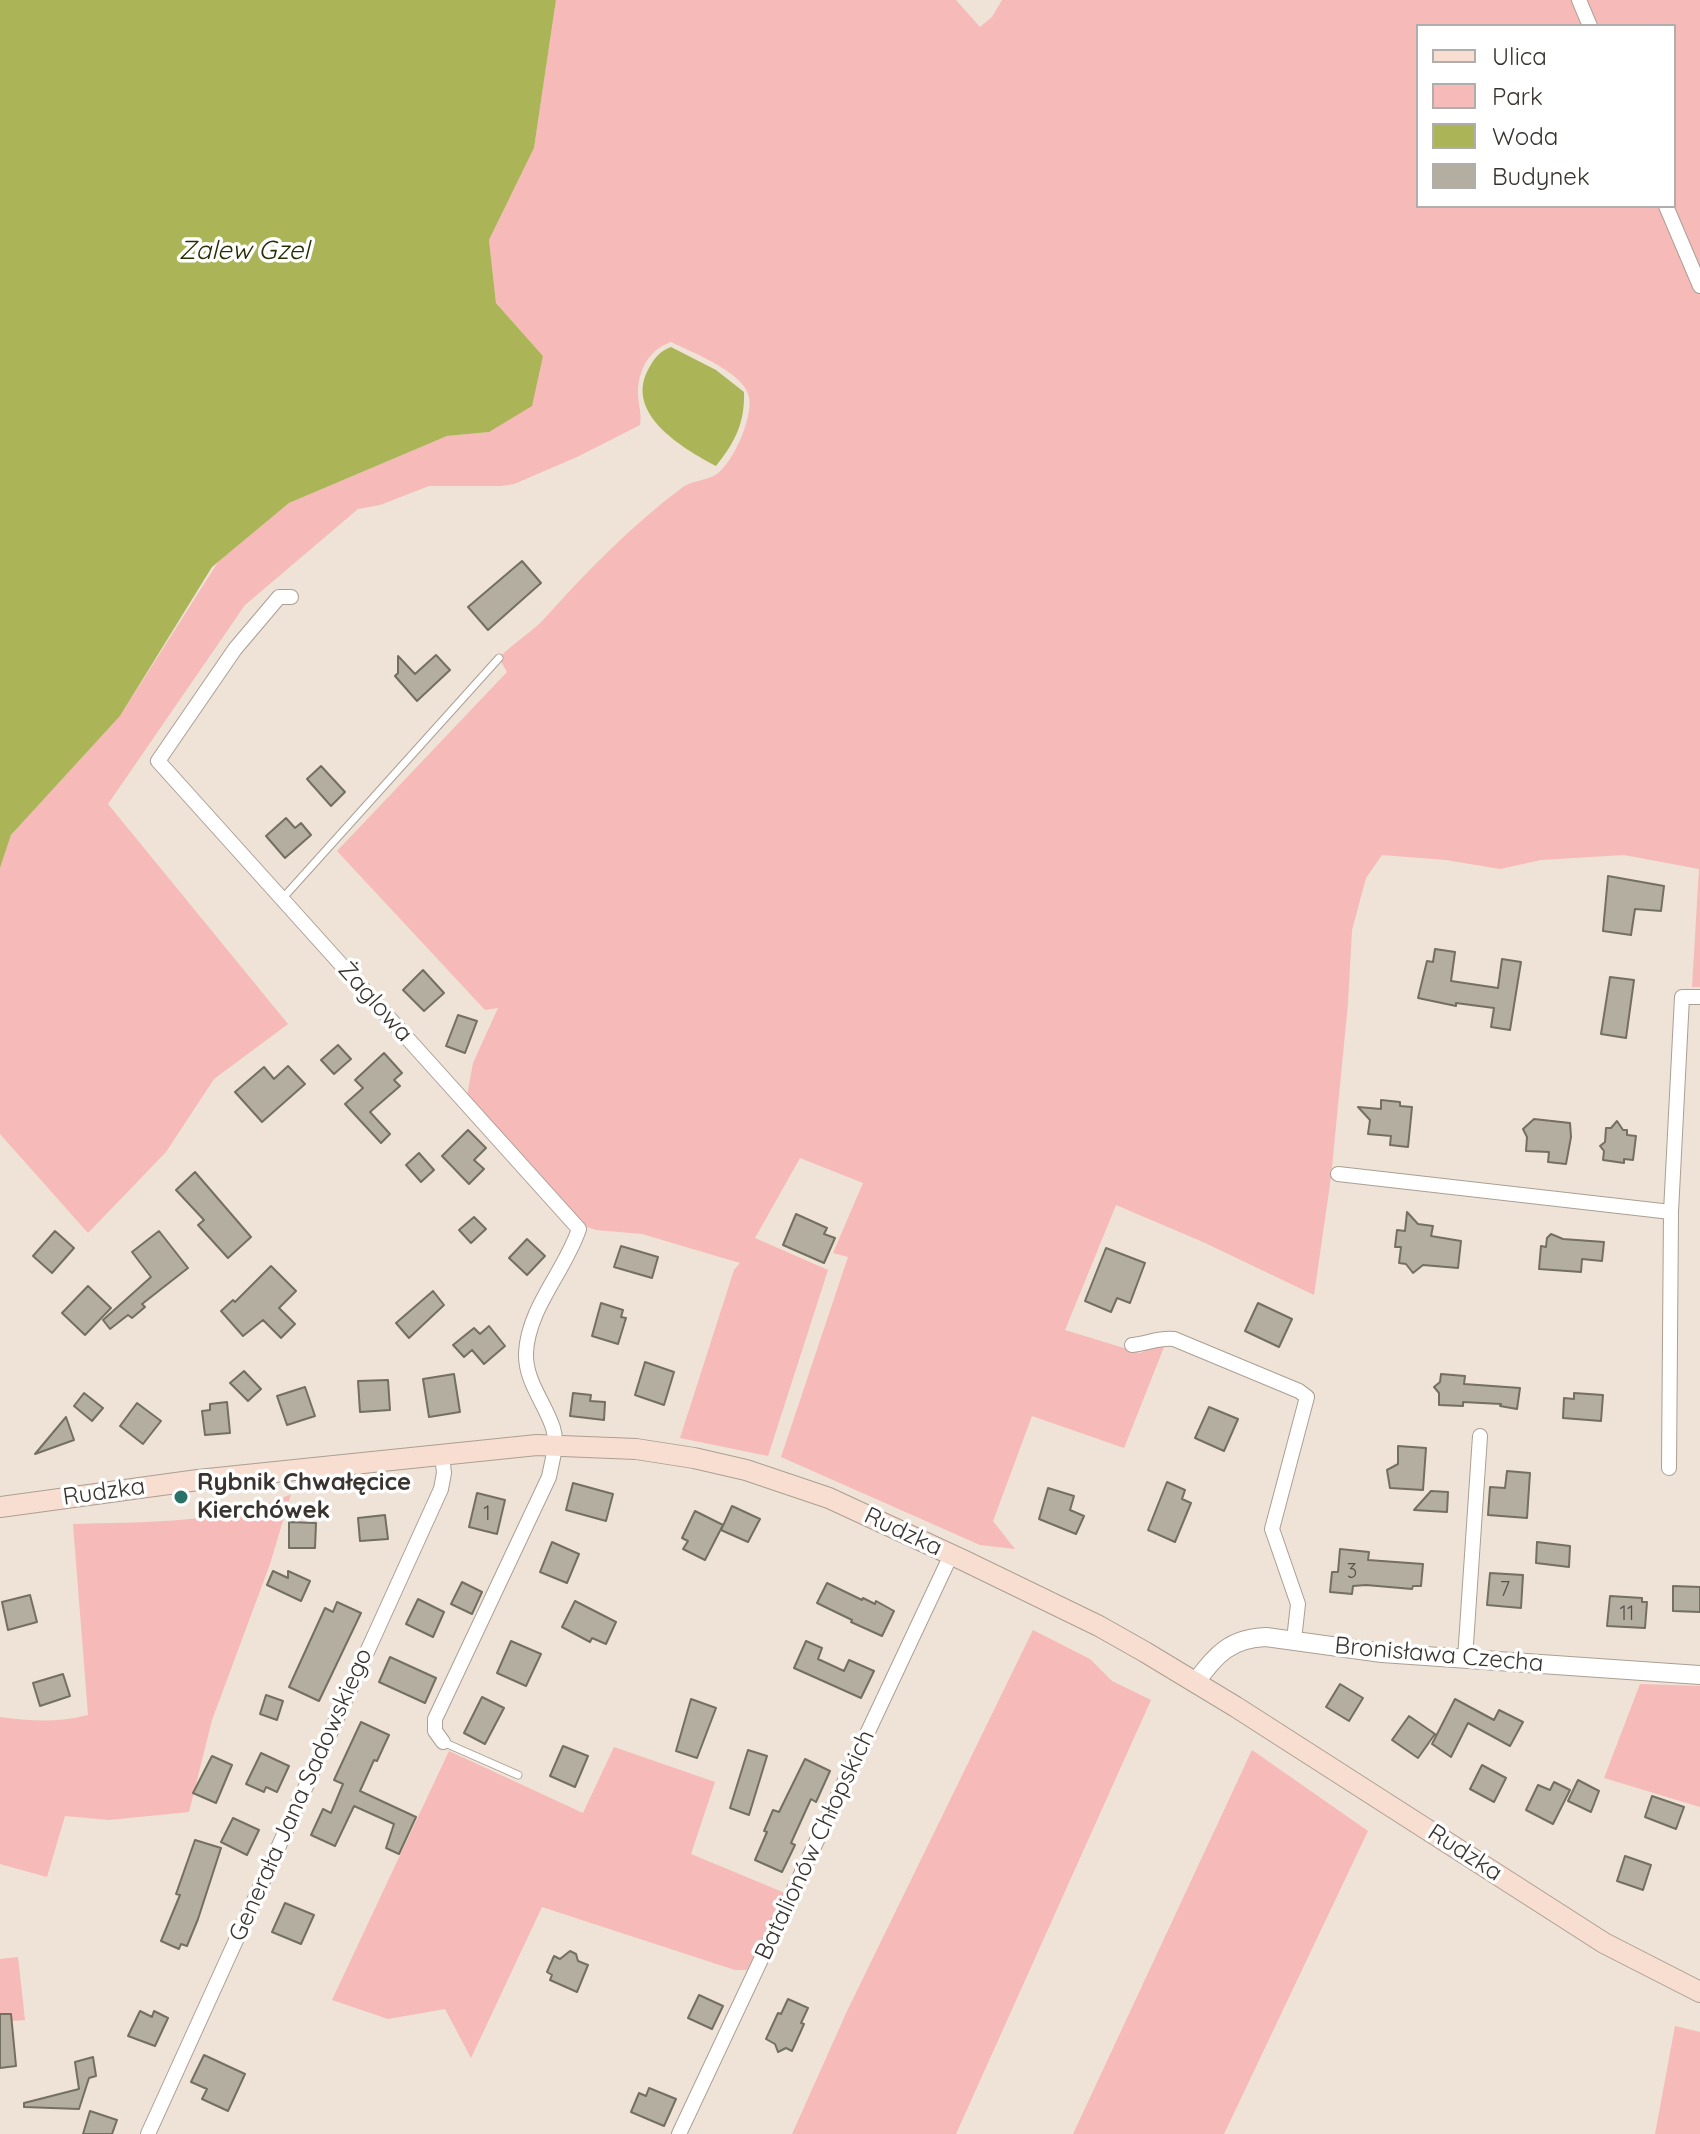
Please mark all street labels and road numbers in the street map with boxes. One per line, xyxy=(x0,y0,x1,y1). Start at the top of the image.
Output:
street label: Żaglowa xyxy=(332,956,418,1048)
street label: Rudzka xyxy=(61,1472,147,1512)
street label: Rudzka xyxy=(859,1501,947,1563)
street label: Bronisława Czecha xyxy=(1333,1632,1545,1678)
street label: Generała Jana Sadowskiego xyxy=(223,1644,379,1946)
street label: Batalionów Chłopskich xyxy=(749,1726,881,1964)
street label: Rudzka xyxy=(1422,1818,1508,1888)

